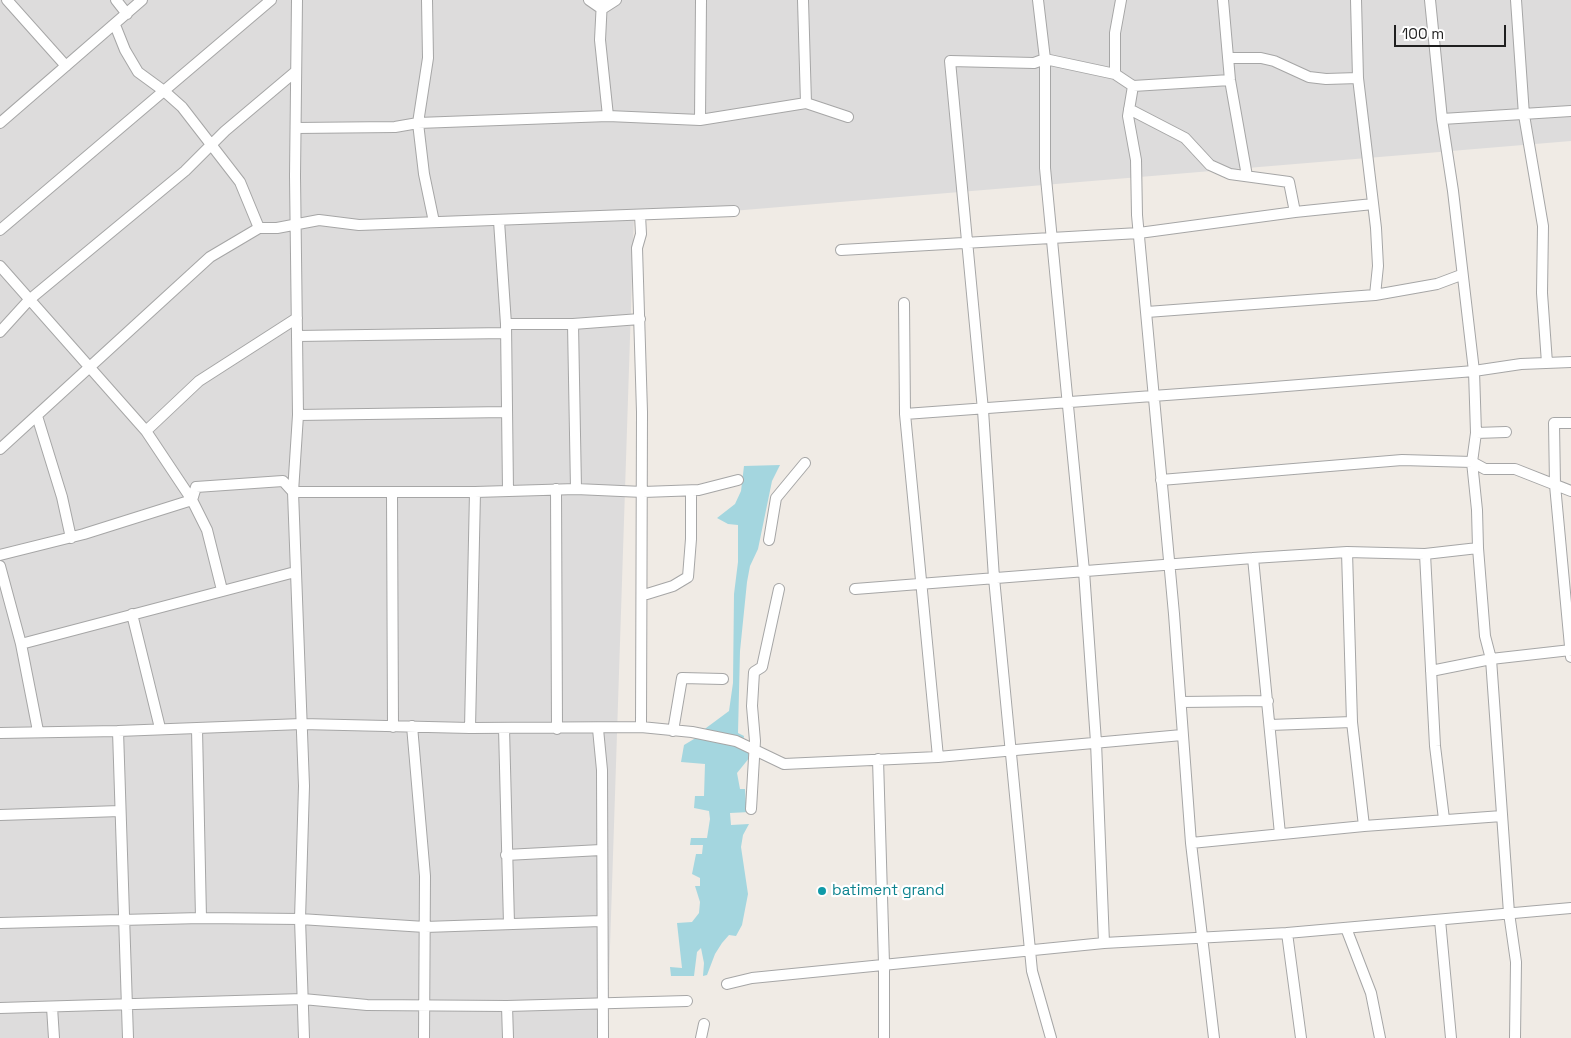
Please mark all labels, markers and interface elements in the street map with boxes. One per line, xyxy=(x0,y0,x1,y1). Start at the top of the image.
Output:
scale bar xyxy=(1396,15,1508,47)
text: 100 m xyxy=(1402,24,1444,43)
place label: batiment grand xyxy=(832,882,944,900)
marker: batiment grand xyxy=(816,885,828,897)

